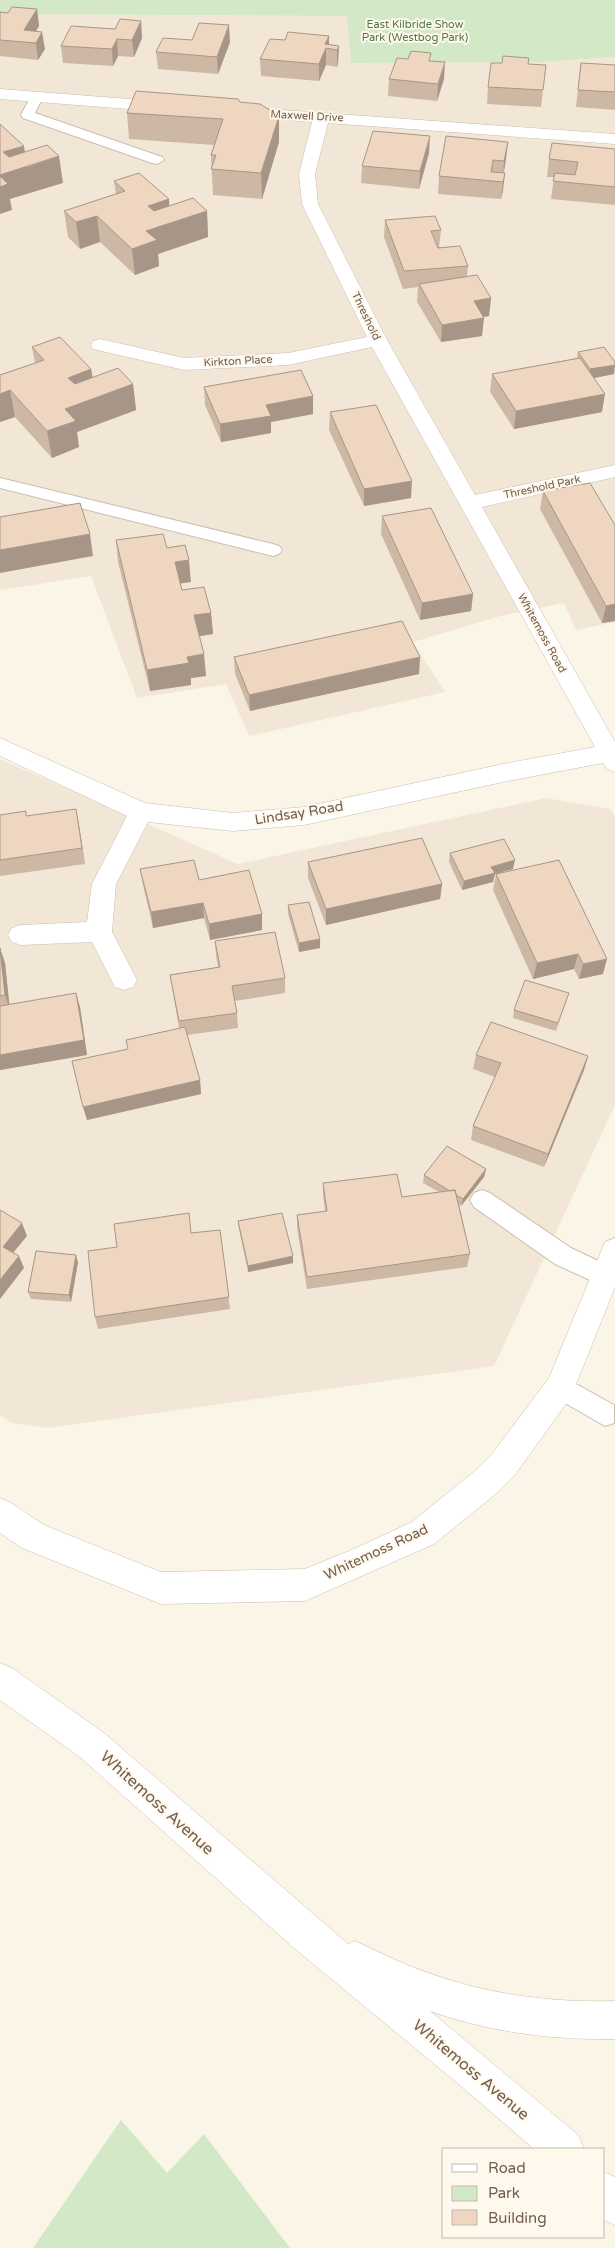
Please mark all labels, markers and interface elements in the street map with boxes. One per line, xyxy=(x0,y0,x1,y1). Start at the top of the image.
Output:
park label: East Kilbride Show Park (Westbog Park) xyxy=(362,18,468,44)
street label: Maxwell Drive xyxy=(270,108,344,124)
street label: Threshold xyxy=(349,290,383,342)
street label: Kirkton Place xyxy=(203,353,273,369)
street label: Threshold Park xyxy=(502,473,582,501)
street label: Whitemoss Road xyxy=(515,591,569,675)
street label: Lindsay Road xyxy=(253,798,345,828)
street label: Whitemoss Road xyxy=(321,1520,431,1584)
street label: Whitemoss Avenue xyxy=(96,1747,218,1859)
street label: Whitemoss Avenue xyxy=(409,2015,533,2125)
legend xyxy=(442,2148,605,2238)
text: Road xyxy=(488,2159,526,2177)
text: Park xyxy=(488,2184,520,2202)
text: Building xyxy=(488,2209,547,2227)

